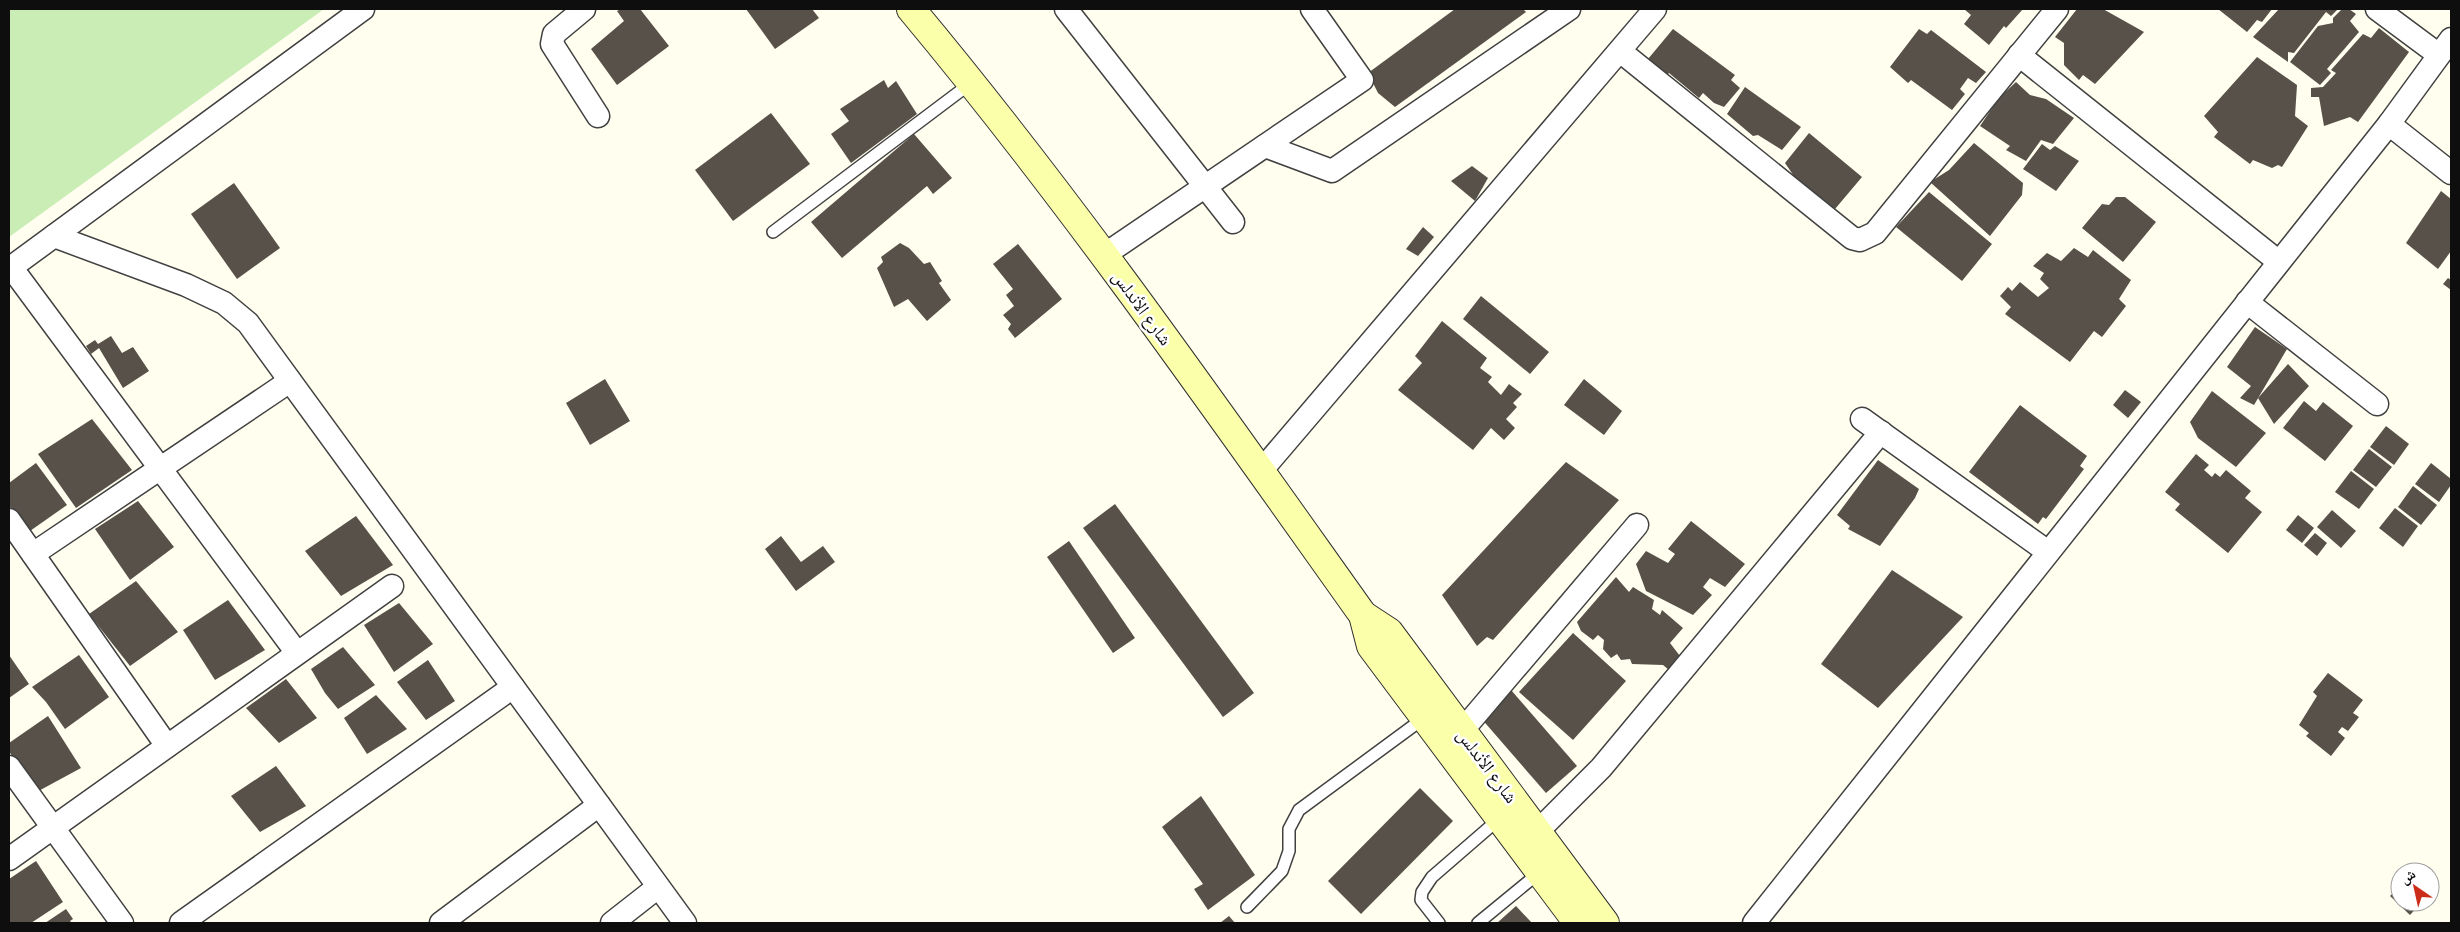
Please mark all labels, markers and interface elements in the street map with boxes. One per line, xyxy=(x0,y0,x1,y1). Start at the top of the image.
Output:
street label: شارع الأندلس xyxy=(1107,266,1177,350)
street label: شارع الأندلس xyxy=(1452,724,1522,808)
north arrow xyxy=(2390,862,2440,912)
text: ش xyxy=(2397,865,2419,888)

